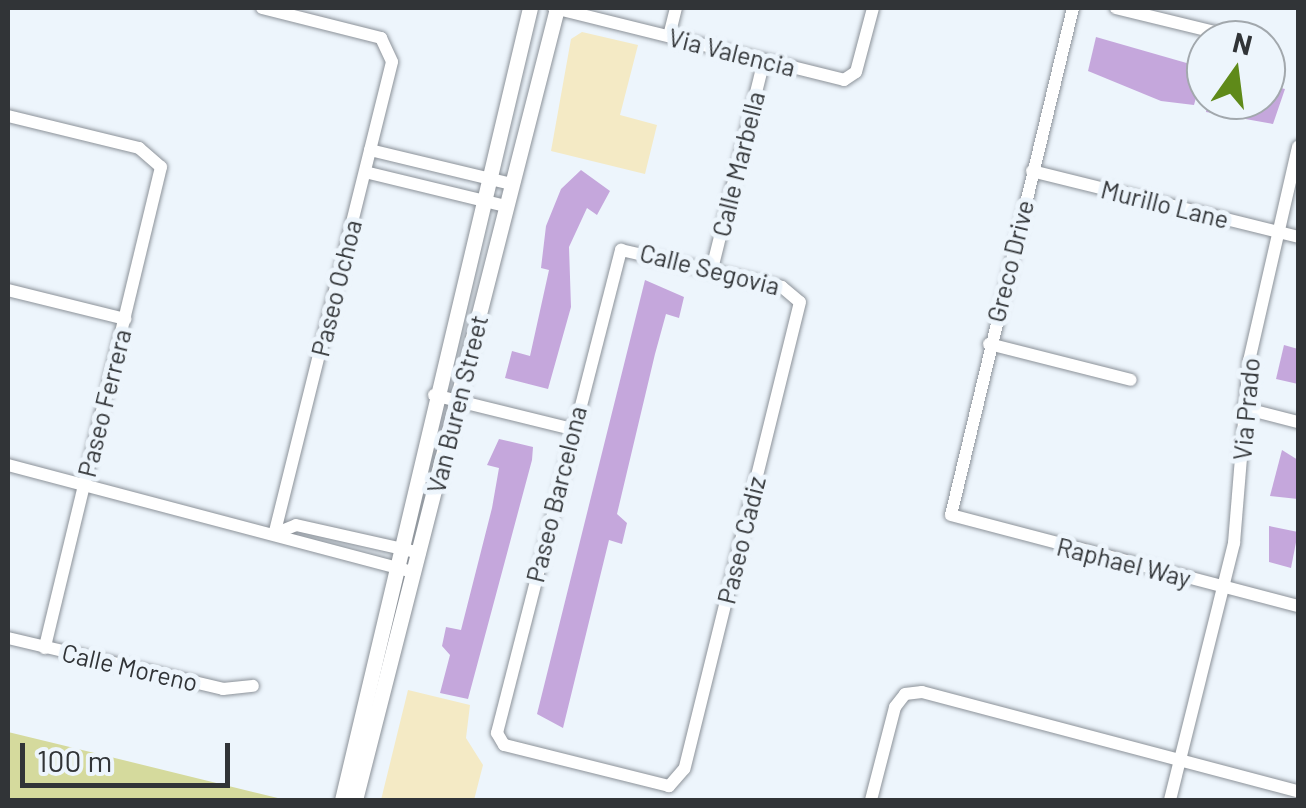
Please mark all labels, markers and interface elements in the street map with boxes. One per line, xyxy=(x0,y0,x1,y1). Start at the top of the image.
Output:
north arrow xyxy=(1186,20,1286,120)
street label: Via Valencia xyxy=(665,22,799,82)
text: N xyxy=(1230,24,1256,62)
street label: Calle Marbella xyxy=(705,88,771,240)
street label: Murillo Lane xyxy=(1098,174,1232,234)
street label: Greco Drive xyxy=(980,197,1040,325)
street label: Paseo Ochoa xyxy=(305,217,367,359)
street label: Calle Segovia xyxy=(637,237,783,301)
street label: Van Buren Street xyxy=(420,312,494,496)
street label: Paseo Ferrera xyxy=(71,326,137,480)
street label: Via Prado xyxy=(1227,357,1265,461)
street label: Paseo Barcelona xyxy=(520,403,592,585)
street label: Paseo Cadiz xyxy=(711,473,771,607)
street label: Raphael Way xyxy=(1054,531,1194,593)
street label: Calle Moreno xyxy=(59,637,201,697)
scale bar xyxy=(25,723,235,785)
text: 100 m xyxy=(37,742,112,778)

